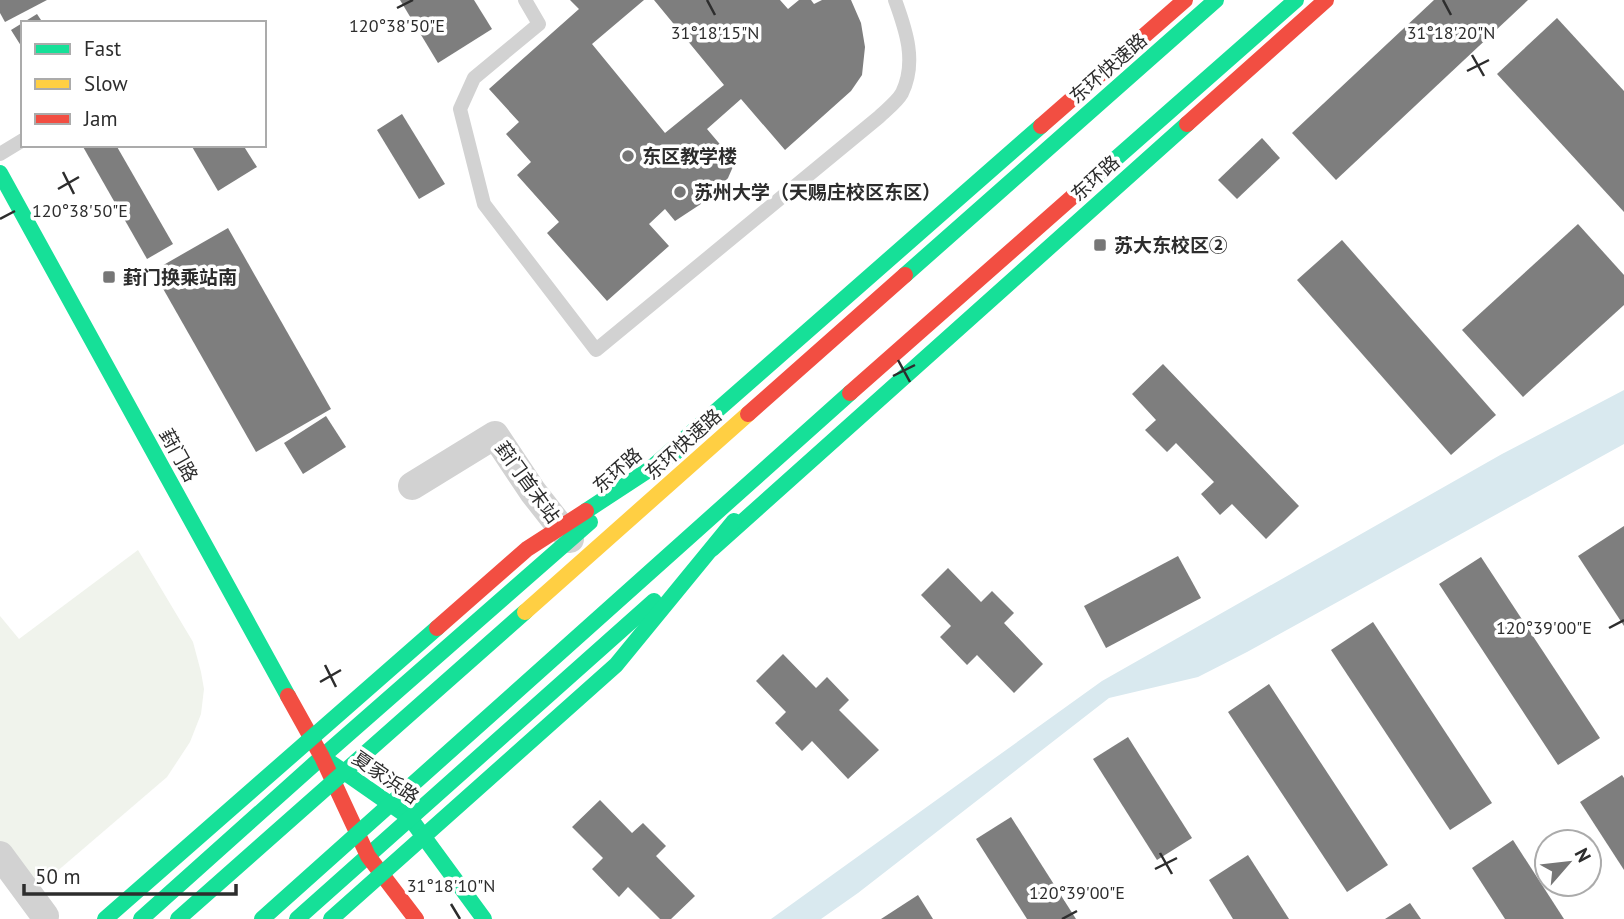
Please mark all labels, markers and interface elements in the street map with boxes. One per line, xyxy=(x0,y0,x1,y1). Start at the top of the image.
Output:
text: 120°38'50"E xyxy=(349,14,445,37)
legend xyxy=(21,21,266,147)
text: 31°18'15"N xyxy=(671,21,759,44)
text: 31°18'20"N xyxy=(1407,21,1495,44)
street label: 东环快速路 xyxy=(1064,28,1152,108)
text: Fast xyxy=(84,35,121,62)
text: Slow xyxy=(84,70,128,97)
text: Jam xyxy=(83,105,118,132)
place label: 东区教学楼 xyxy=(642,144,737,168)
marker: 东区教学楼 xyxy=(620,148,636,164)
street label: 东环路 xyxy=(1066,150,1124,206)
place label: 苏州大学（天赐庄校区东区） xyxy=(694,180,941,204)
marker: 苏州大学（天赐庄校区东区） xyxy=(672,184,688,200)
text: 120°38'50"E xyxy=(32,199,128,222)
place label: 苏大东校区② xyxy=(1114,233,1228,257)
marker: 苏大东校区② xyxy=(1092,237,1108,253)
place label: 葑门换乘站南 xyxy=(123,265,237,289)
marker: 葑门换乘站南 xyxy=(101,269,117,285)
street label: 东环快速路 xyxy=(640,403,726,485)
street label: 葑门路 xyxy=(155,424,203,486)
street label: 葑门首末站 xyxy=(490,437,566,527)
street label: 东环路 xyxy=(588,442,646,498)
text: 120°39'00"E xyxy=(1496,616,1592,639)
street label: 夏家浜路 xyxy=(348,745,424,809)
north arrow xyxy=(1533,828,1603,898)
text: N xyxy=(1569,844,1597,866)
scale bar xyxy=(24,852,236,896)
text: 50 m xyxy=(35,863,81,890)
text: 31°18'10"N xyxy=(407,874,495,897)
text: 120°39'00"E xyxy=(1029,881,1125,904)

